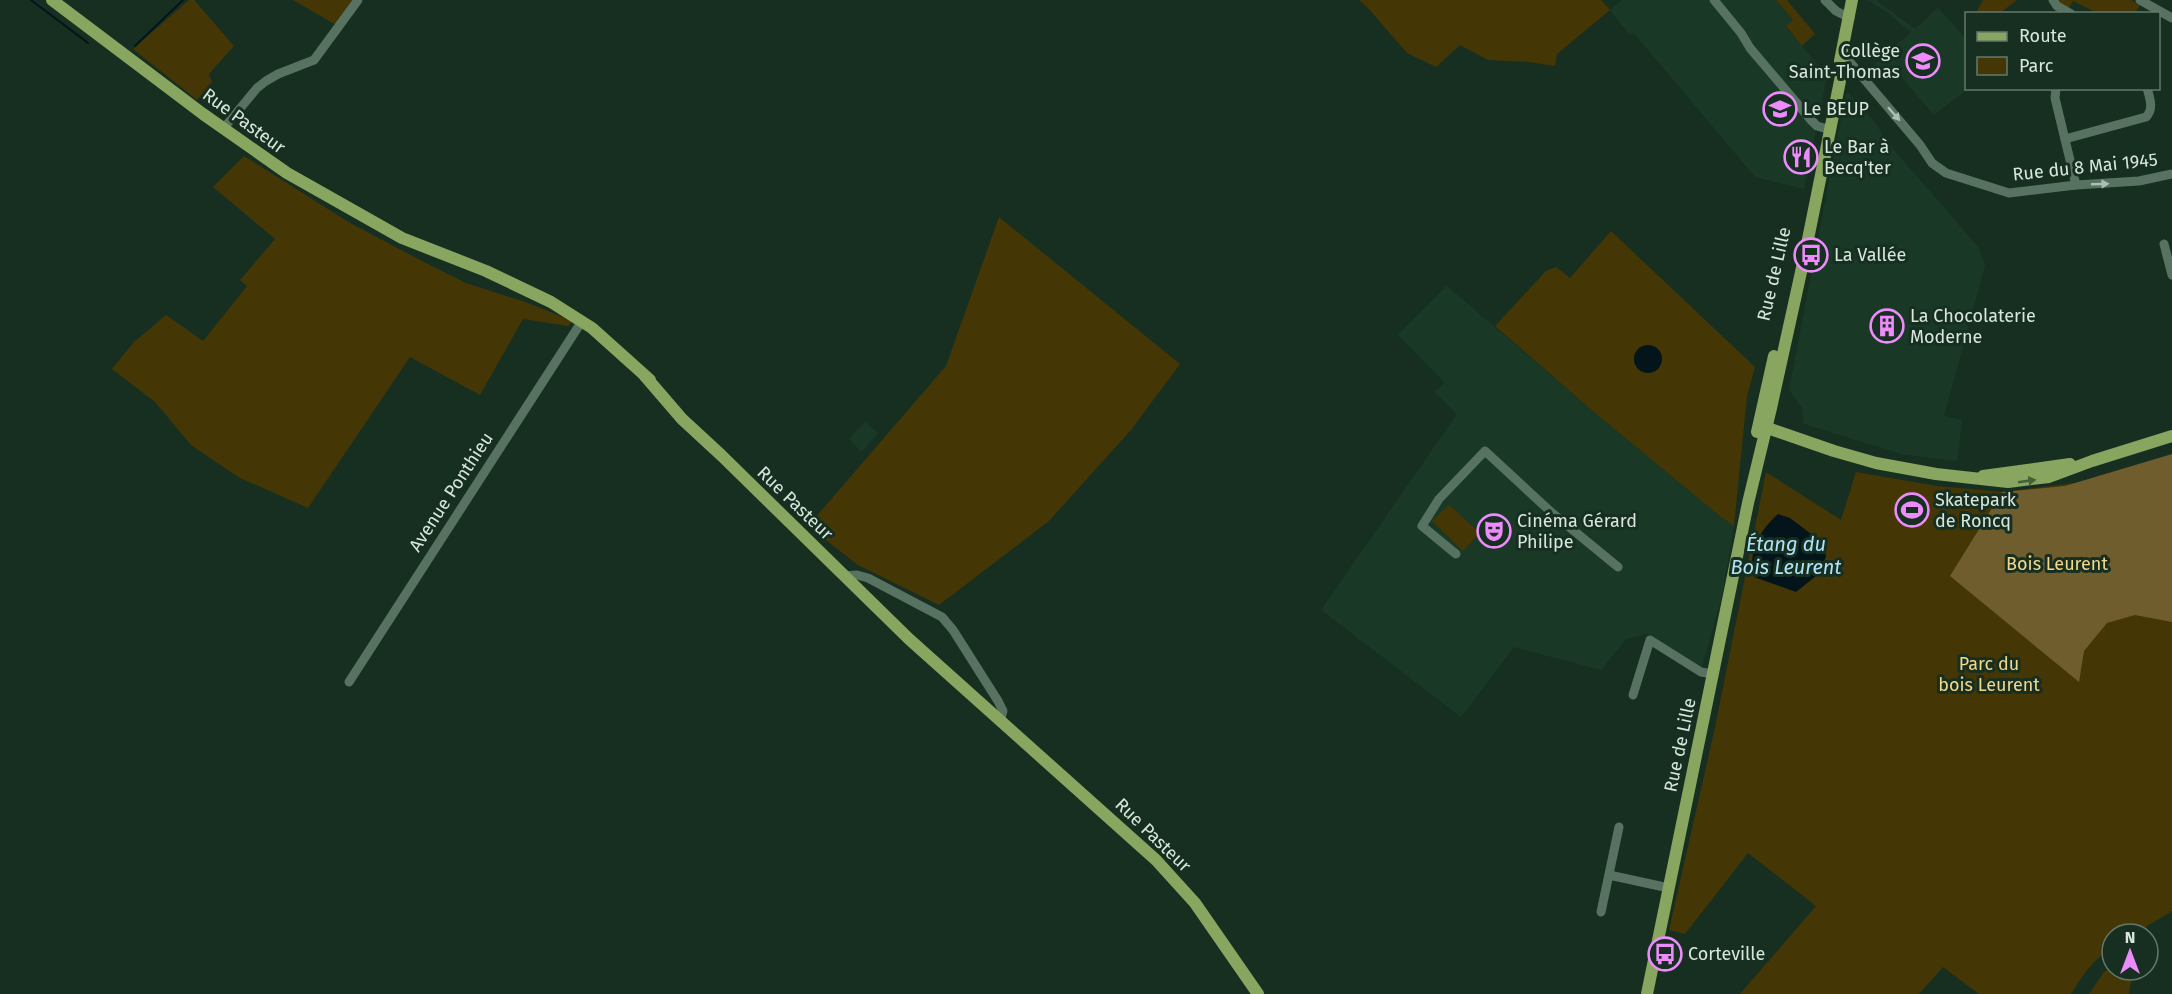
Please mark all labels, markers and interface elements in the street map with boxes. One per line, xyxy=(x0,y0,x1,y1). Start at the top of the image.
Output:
legend xyxy=(1965,12,2160,90)
text: Route xyxy=(2019,25,2067,47)
place label: Collège Saint-Thomas xyxy=(1789,40,1900,83)
school or university icon: Collège Saint-Thomas xyxy=(1905,43,1941,79)
text: Parc xyxy=(2019,55,2054,77)
street label: Rue Pasteur xyxy=(198,84,290,158)
school or university icon: Le BEUP xyxy=(1762,91,1798,127)
place label: Le BEUP xyxy=(1803,98,1869,120)
one-way arrow xyxy=(1887,106,1900,121)
place label: Le Bar à Becq'ter xyxy=(1824,136,1891,179)
restaurant icon: Le Bar à Becq'ter xyxy=(1783,139,1819,175)
street label: Rue du 8 Mai 1945 xyxy=(2011,148,2159,186)
one-way arrow xyxy=(2091,180,2110,189)
street label: Rue de Lille xyxy=(1753,225,1795,323)
bus stop icon: La Vallée xyxy=(1793,237,1829,273)
place label: La Vallée xyxy=(1834,244,1906,266)
place label: La Chocolaterie Moderne xyxy=(1910,305,2036,348)
building icon: La Chocolaterie Moderne xyxy=(1869,308,1905,344)
street label: Avenue Ponthieu xyxy=(404,428,498,556)
street label: Rue Pasteur xyxy=(753,461,838,545)
one-way arrow xyxy=(2018,476,2037,485)
place label: Skatepark de Roncq xyxy=(1935,489,2017,532)
sports icon: Skatepark de Roncq xyxy=(1894,492,1930,528)
place label: Cinéma Gérard Philipe xyxy=(1517,510,1637,553)
theatre icon: Cinéma Gérard Philipe xyxy=(1476,513,1512,549)
water label: Étang du Bois Leurent xyxy=(1731,532,1842,579)
park label: Bois Leurent xyxy=(2006,553,2108,575)
park label: Parc du bois Leurent xyxy=(1938,653,2040,696)
street label: Rue de Lille xyxy=(1659,696,1701,794)
street label: Rue Pasteur xyxy=(1111,793,1196,877)
north arrow xyxy=(2100,922,2160,982)
text: N xyxy=(2125,928,2135,947)
bus stop icon: Corteville xyxy=(1647,936,1683,972)
place label: Corteville xyxy=(1688,943,1765,965)

